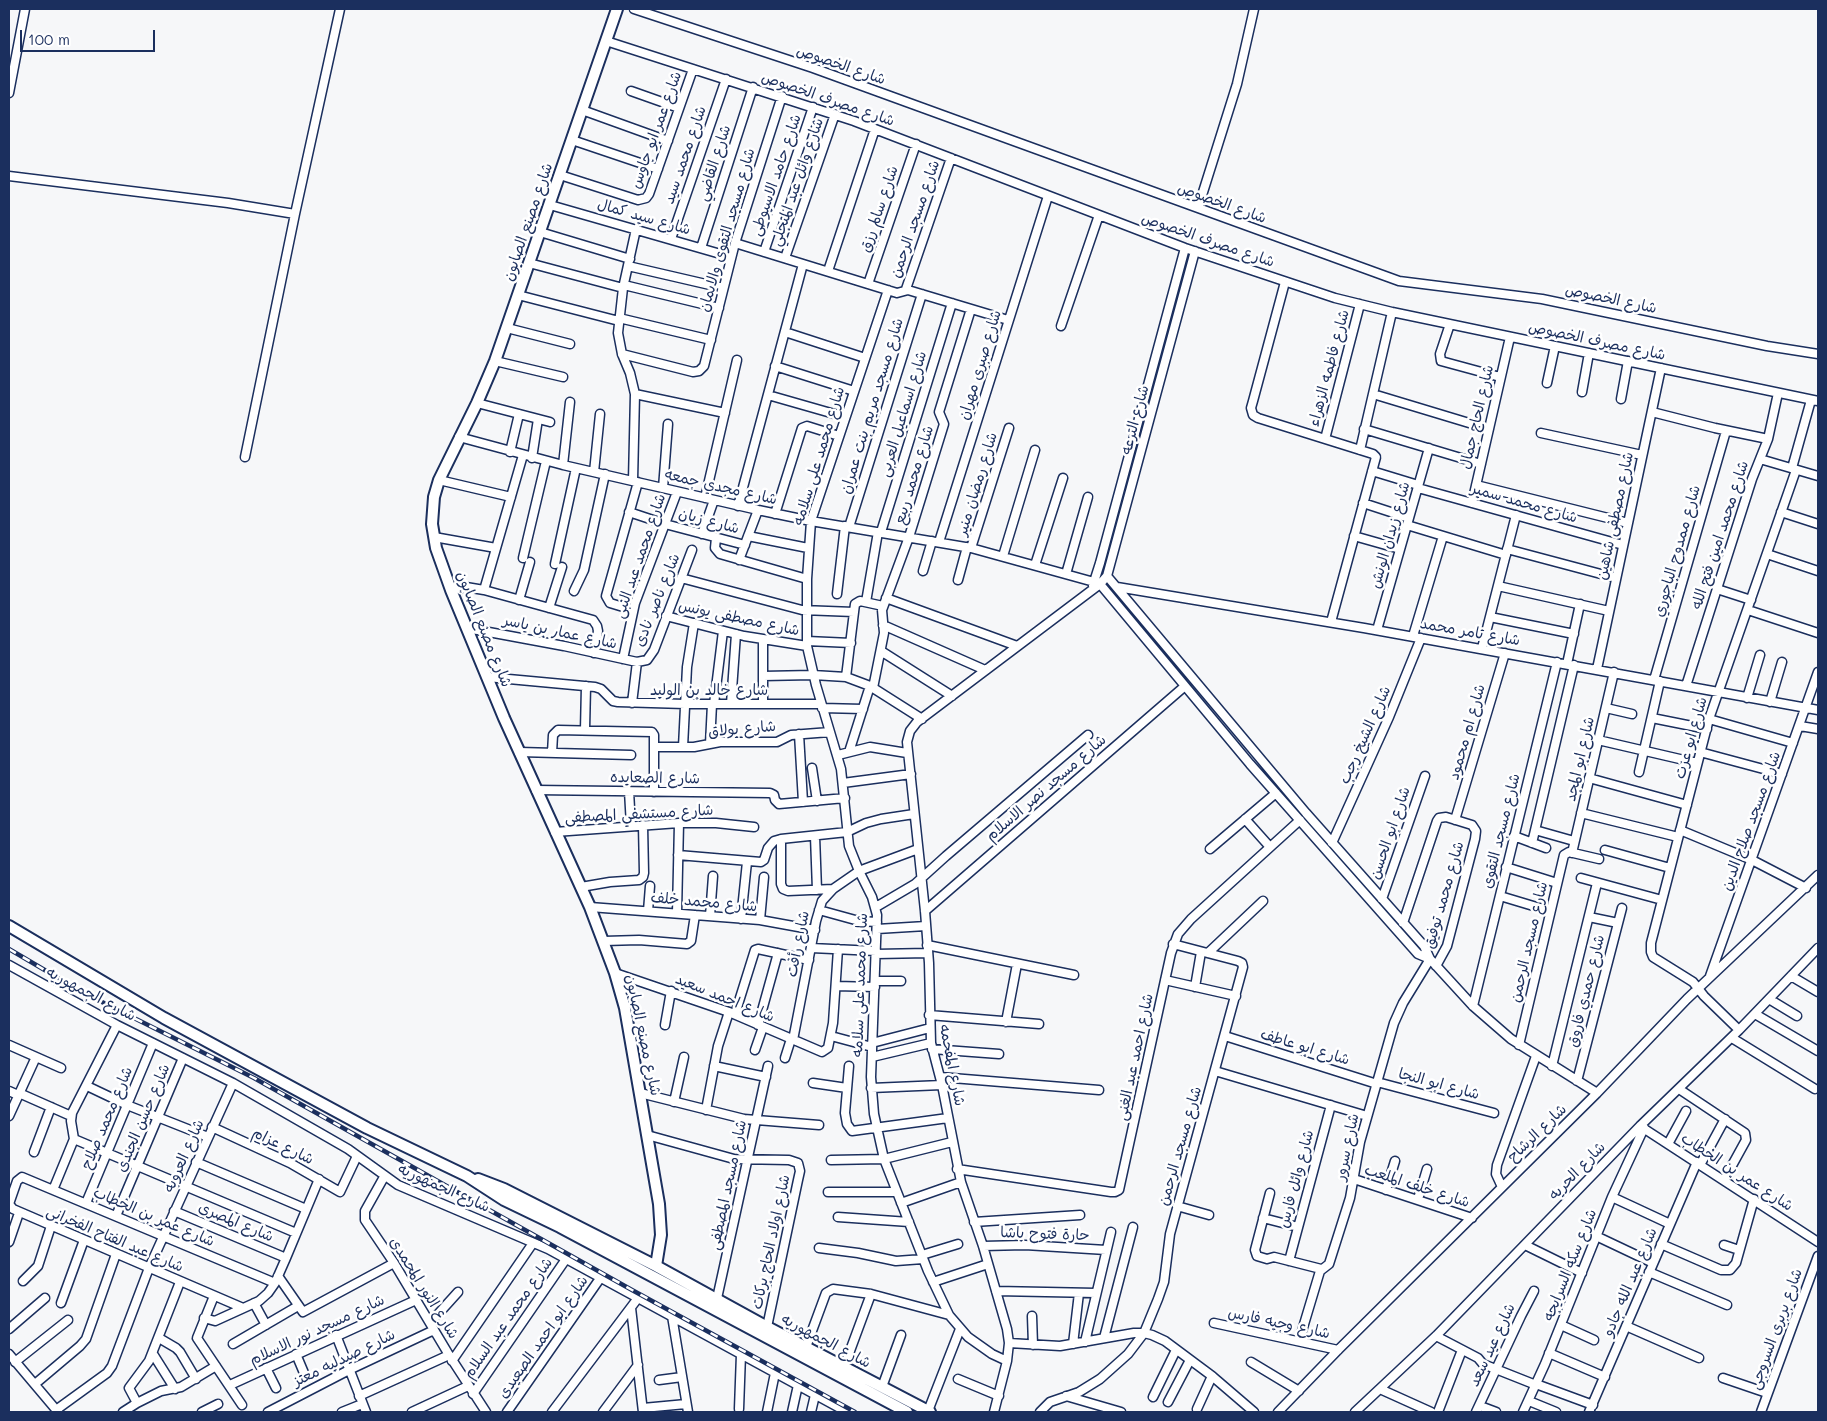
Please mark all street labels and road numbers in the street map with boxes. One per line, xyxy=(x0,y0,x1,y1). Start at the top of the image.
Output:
street label: شارع الخصوص xyxy=(794,41,888,89)
street label: شارع مصرف الخصوص xyxy=(759,68,897,130)
street label: شارع عمر ابو جاوس xyxy=(626,69,686,191)
street label: شارع محمد سيد xyxy=(660,104,710,206)
street label: شارع حامد الاسيوطى xyxy=(747,112,805,238)
street label: شارع وائل عبد المتجلي xyxy=(767,116,827,248)
street label: شارع القاضي xyxy=(693,123,735,203)
street label: شارع مسجد التقوى والايمان xyxy=(695,146,759,314)
street label: شارع مسجد الرحمن xyxy=(886,158,944,280)
street label: شارع مصنع الصابون xyxy=(499,161,557,283)
street label: شارع سالم رزق xyxy=(856,163,902,255)
street label: شارع الخصوص xyxy=(1175,179,1269,227)
street label: شارع سيد كمال xyxy=(595,195,693,239)
street label: شارع مصرف الخصوص xyxy=(1139,209,1277,271)
street label: شارع الخصوص xyxy=(1564,281,1658,317)
street label: شارع صبرى مهران xyxy=(955,308,1005,422)
street label: شارع فاطمه الزهراء xyxy=(1305,308,1353,428)
street label: شارع مسجد مريم بنت عمران xyxy=(837,316,907,496)
street label: شارع مصرف الخصوص xyxy=(1527,318,1667,364)
street label: شارع اسماعيل العربى xyxy=(875,349,931,479)
street label: شارع الحاج جمال xyxy=(1456,363,1498,471)
street label: شارع الترعه xyxy=(1117,383,1153,457)
street label: شارع محمد على سلامه xyxy=(789,384,849,528)
street label: شارع محمد ربيع xyxy=(890,424,938,526)
street label: شارع رمضان منير xyxy=(953,430,1001,538)
street label: شارع مصطفى شاهين xyxy=(1593,450,1637,582)
street label: شارع محمد امين فتح الله xyxy=(1687,458,1753,612)
street label: شارع مجدي جمعه xyxy=(663,465,779,509)
street label: شارع محمد سمير xyxy=(1469,479,1579,527)
street label: شارع زيدان الونش xyxy=(1366,480,1414,590)
street label: شارع ممدوح الباجوري xyxy=(1650,483,1704,619)
street label: شارع محمد عبد النبى xyxy=(610,491,670,621)
street label: شارع زيان xyxy=(677,504,741,538)
street label: شارع ناصر نادى xyxy=(630,551,684,649)
street label: شارع مصنع الصابون xyxy=(453,568,515,690)
street label: شارع مصطفى يونس xyxy=(677,596,801,640)
street label: شارع عمار بن ياسر xyxy=(501,611,619,653)
street label: شارع تامر محمد xyxy=(1418,614,1522,650)
street label: شارع خالد بن الوليد xyxy=(650,681,768,699)
street label: شارع ام محمود xyxy=(1445,682,1489,782)
street label: شارع الشيخ رجب xyxy=(1335,683,1395,787)
street label: شارع ابو عزت xyxy=(1671,695,1711,781)
street label: شارع ابو المجد xyxy=(1562,715,1598,803)
street label: شارع بولاق xyxy=(707,717,777,741)
street label: شارع مسجد نصر الاسلام xyxy=(982,731,1110,845)
street label: شارع مسجد صلاح الدين xyxy=(1717,749,1785,893)
street label: شارع الصعايده xyxy=(610,768,700,788)
street label: شارع مسجد التقوى xyxy=(1478,772,1524,890)
street label: شارع ابو الحسن xyxy=(1366,784,1414,882)
street label: شارع مستشفي المصطفى xyxy=(564,801,714,827)
street label: شارع محمد توفيق xyxy=(1420,839,1468,951)
street label: شارع مسجد الرحمن xyxy=(1506,880,1552,1004)
street label: شارع محمد خلف xyxy=(650,888,758,916)
street label: شارع رأفت xyxy=(783,909,813,979)
street label: شارع محمد على سلامه xyxy=(848,913,872,1057)
street label: شارع حمدي فاروق xyxy=(1563,933,1609,1049)
street label: شارع الجمهوريه xyxy=(43,963,139,1025)
street label: شارع احمد سعيد xyxy=(673,970,777,1026)
street label: شارع مصنع الصابون xyxy=(621,973,665,1097)
street label: شارع احمد عبد الغنى xyxy=(1113,992,1157,1122)
street label: شارع المفحمه xyxy=(935,1023,969,1107)
street label: شارع ابو عاطف xyxy=(1258,1025,1352,1069)
street label: شارع حسن الجندى xyxy=(112,1061,174,1175)
street label: شارع محمد صلاح xyxy=(77,1064,137,1172)
street label: شارع ابو النجا xyxy=(1396,1065,1482,1103)
street label: شارع مسجد الرحمن xyxy=(1154,1084,1206,1208)
street label: شارع الرشاح xyxy=(1504,1100,1570,1166)
street label: شارع سرور xyxy=(1331,1112,1363,1182)
street label: شارع العروبه xyxy=(160,1117,208,1195)
street label: شارع مسجد المصطفى xyxy=(705,1118,751,1252)
street label: شارع عزام xyxy=(249,1123,317,1169)
street label: شارع وائل فارس xyxy=(1274,1128,1318,1230)
street label: شارع عمر بن الخطاب xyxy=(1678,1129,1796,1215)
street label: شارع الحريه xyxy=(1545,1138,1609,1204)
street label: شارع الجمهوريه xyxy=(395,1160,493,1216)
street label: شارع خلف الملعب xyxy=(1362,1160,1472,1212)
street label: شارع اولاد الحاج بركات xyxy=(748,1173,794,1311)
street label: شارع عمر بن الخطاب xyxy=(91,1183,217,1251)
street label: شارع المصرى xyxy=(196,1198,276,1246)
street label: شارع عبد الفتاح الفخرانى xyxy=(44,1202,186,1276)
street label: شارع سكه السرايجه xyxy=(1539,1206,1601,1324)
street label: حارة فتوح باشا xyxy=(1000,1223,1090,1245)
street label: شارع عبد الله جادو xyxy=(1599,1225,1661,1339)
street label: شارع النور المحمدى xyxy=(385,1234,463,1342)
street label: شارع محمد عبد السلام xyxy=(459,1254,557,1382)
street label: شارع بربرى السروجى xyxy=(1746,1266,1806,1392)
street label: شارع ابو احمد الصعيدى xyxy=(494,1272,592,1402)
street label: شارع مسجد نور الاسلام xyxy=(247,1291,387,1369)
street label: شارع عيد سعد xyxy=(1465,1300,1519,1390)
street label: شارع وجيه فارس xyxy=(1226,1303,1332,1343)
street label: شارع الجمهوريه xyxy=(778,1310,874,1372)
street label: شارع صيدليه معتز xyxy=(290,1325,398,1391)

